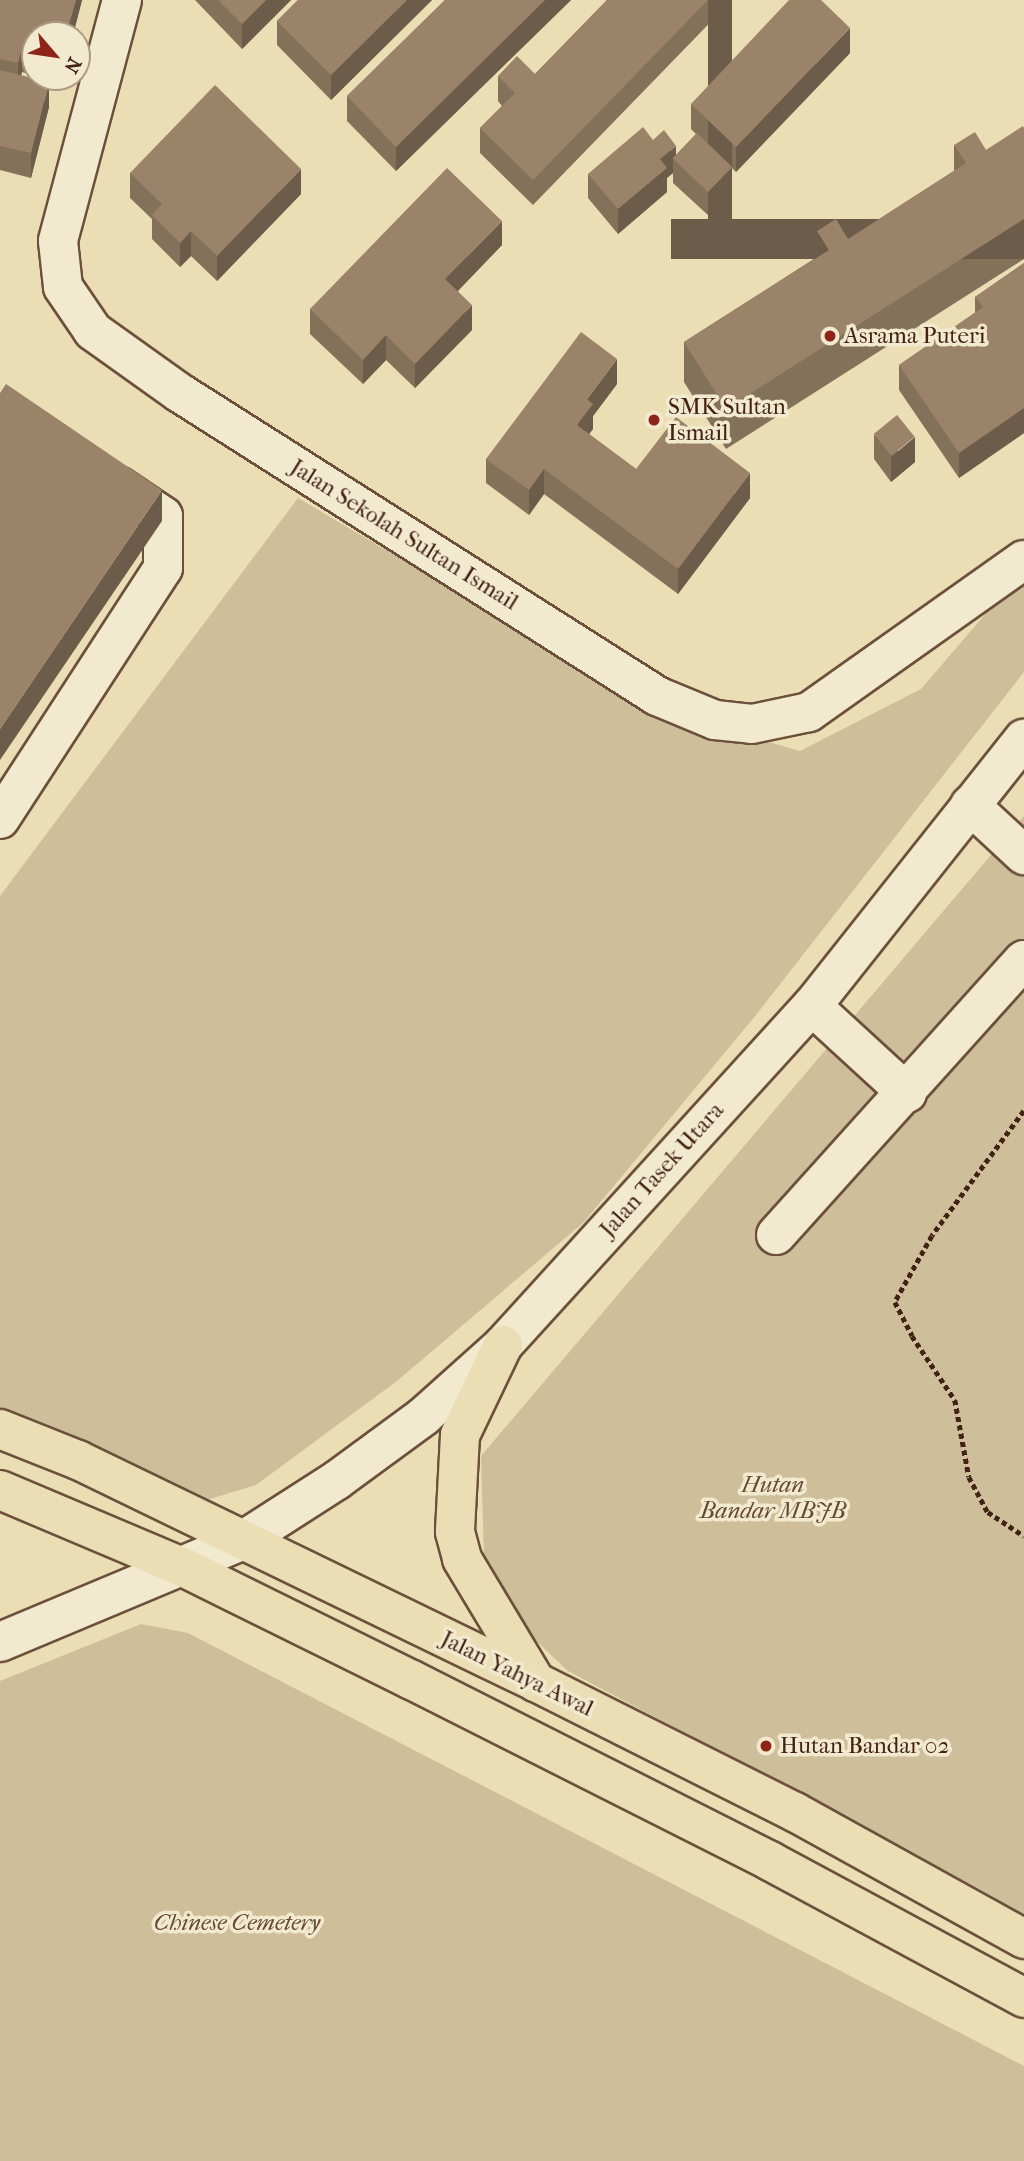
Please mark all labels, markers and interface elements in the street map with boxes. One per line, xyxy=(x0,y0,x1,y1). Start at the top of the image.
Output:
north arrow xyxy=(21,21,91,91)
text: N xyxy=(60,54,86,77)
place label: Asrama Puteri xyxy=(844,322,985,350)
marker: Asrama Puteri xyxy=(822,328,838,344)
place label: SMK Sultan Ismail xyxy=(668,393,786,447)
marker: SMK Sultan Ismail xyxy=(646,412,662,428)
street label: Jalan Sekolah Sultan Ismail xyxy=(285,453,523,617)
street label: Jalan Tasek Utara xyxy=(594,1097,730,1243)
park label: Hutan Bandar MBJB xyxy=(700,1471,846,1525)
street label: Jalan Yahya Awal xyxy=(436,1625,598,1723)
place label: Hutan Bandar 02 xyxy=(780,1732,949,1760)
marker: Hutan Bandar 02 xyxy=(758,1738,774,1754)
park label: Chinese Cemetery xyxy=(154,1909,320,1937)

